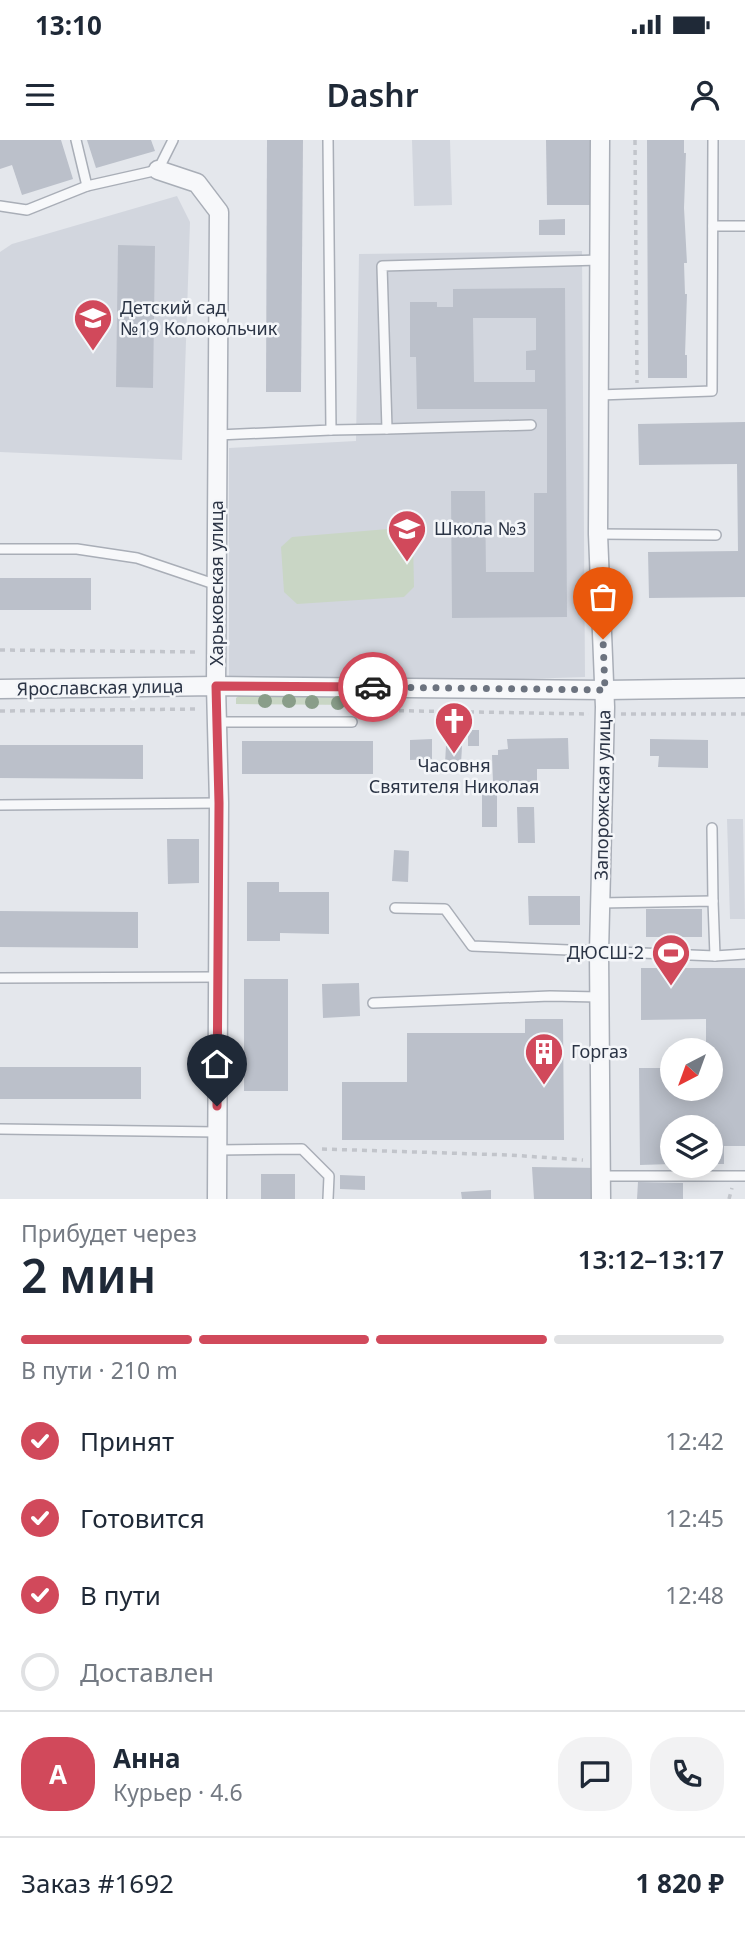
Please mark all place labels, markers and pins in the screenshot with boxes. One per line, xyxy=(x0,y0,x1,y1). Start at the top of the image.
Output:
place label: Детский сад №19 Колокольчик xyxy=(120,295,278,340)
school or university icon: Детский сад №19 Колокольчик xyxy=(72,297,114,352)
school or university icon: Школа №3 xyxy=(386,508,428,563)
place label: Школа №3 xyxy=(434,516,526,540)
pin xyxy=(573,567,633,639)
church icon: Часовня Святителя Николая xyxy=(433,700,475,755)
place label: Часовня Святителя Николая xyxy=(369,753,539,798)
sports icon: ДЮСШ-2 xyxy=(650,932,692,987)
place label: ДЮСШ-2 xyxy=(567,940,644,964)
building icon: Горгаз xyxy=(523,1031,565,1086)
pin xyxy=(187,1034,247,1106)
place label: Горгаз xyxy=(571,1039,628,1063)

